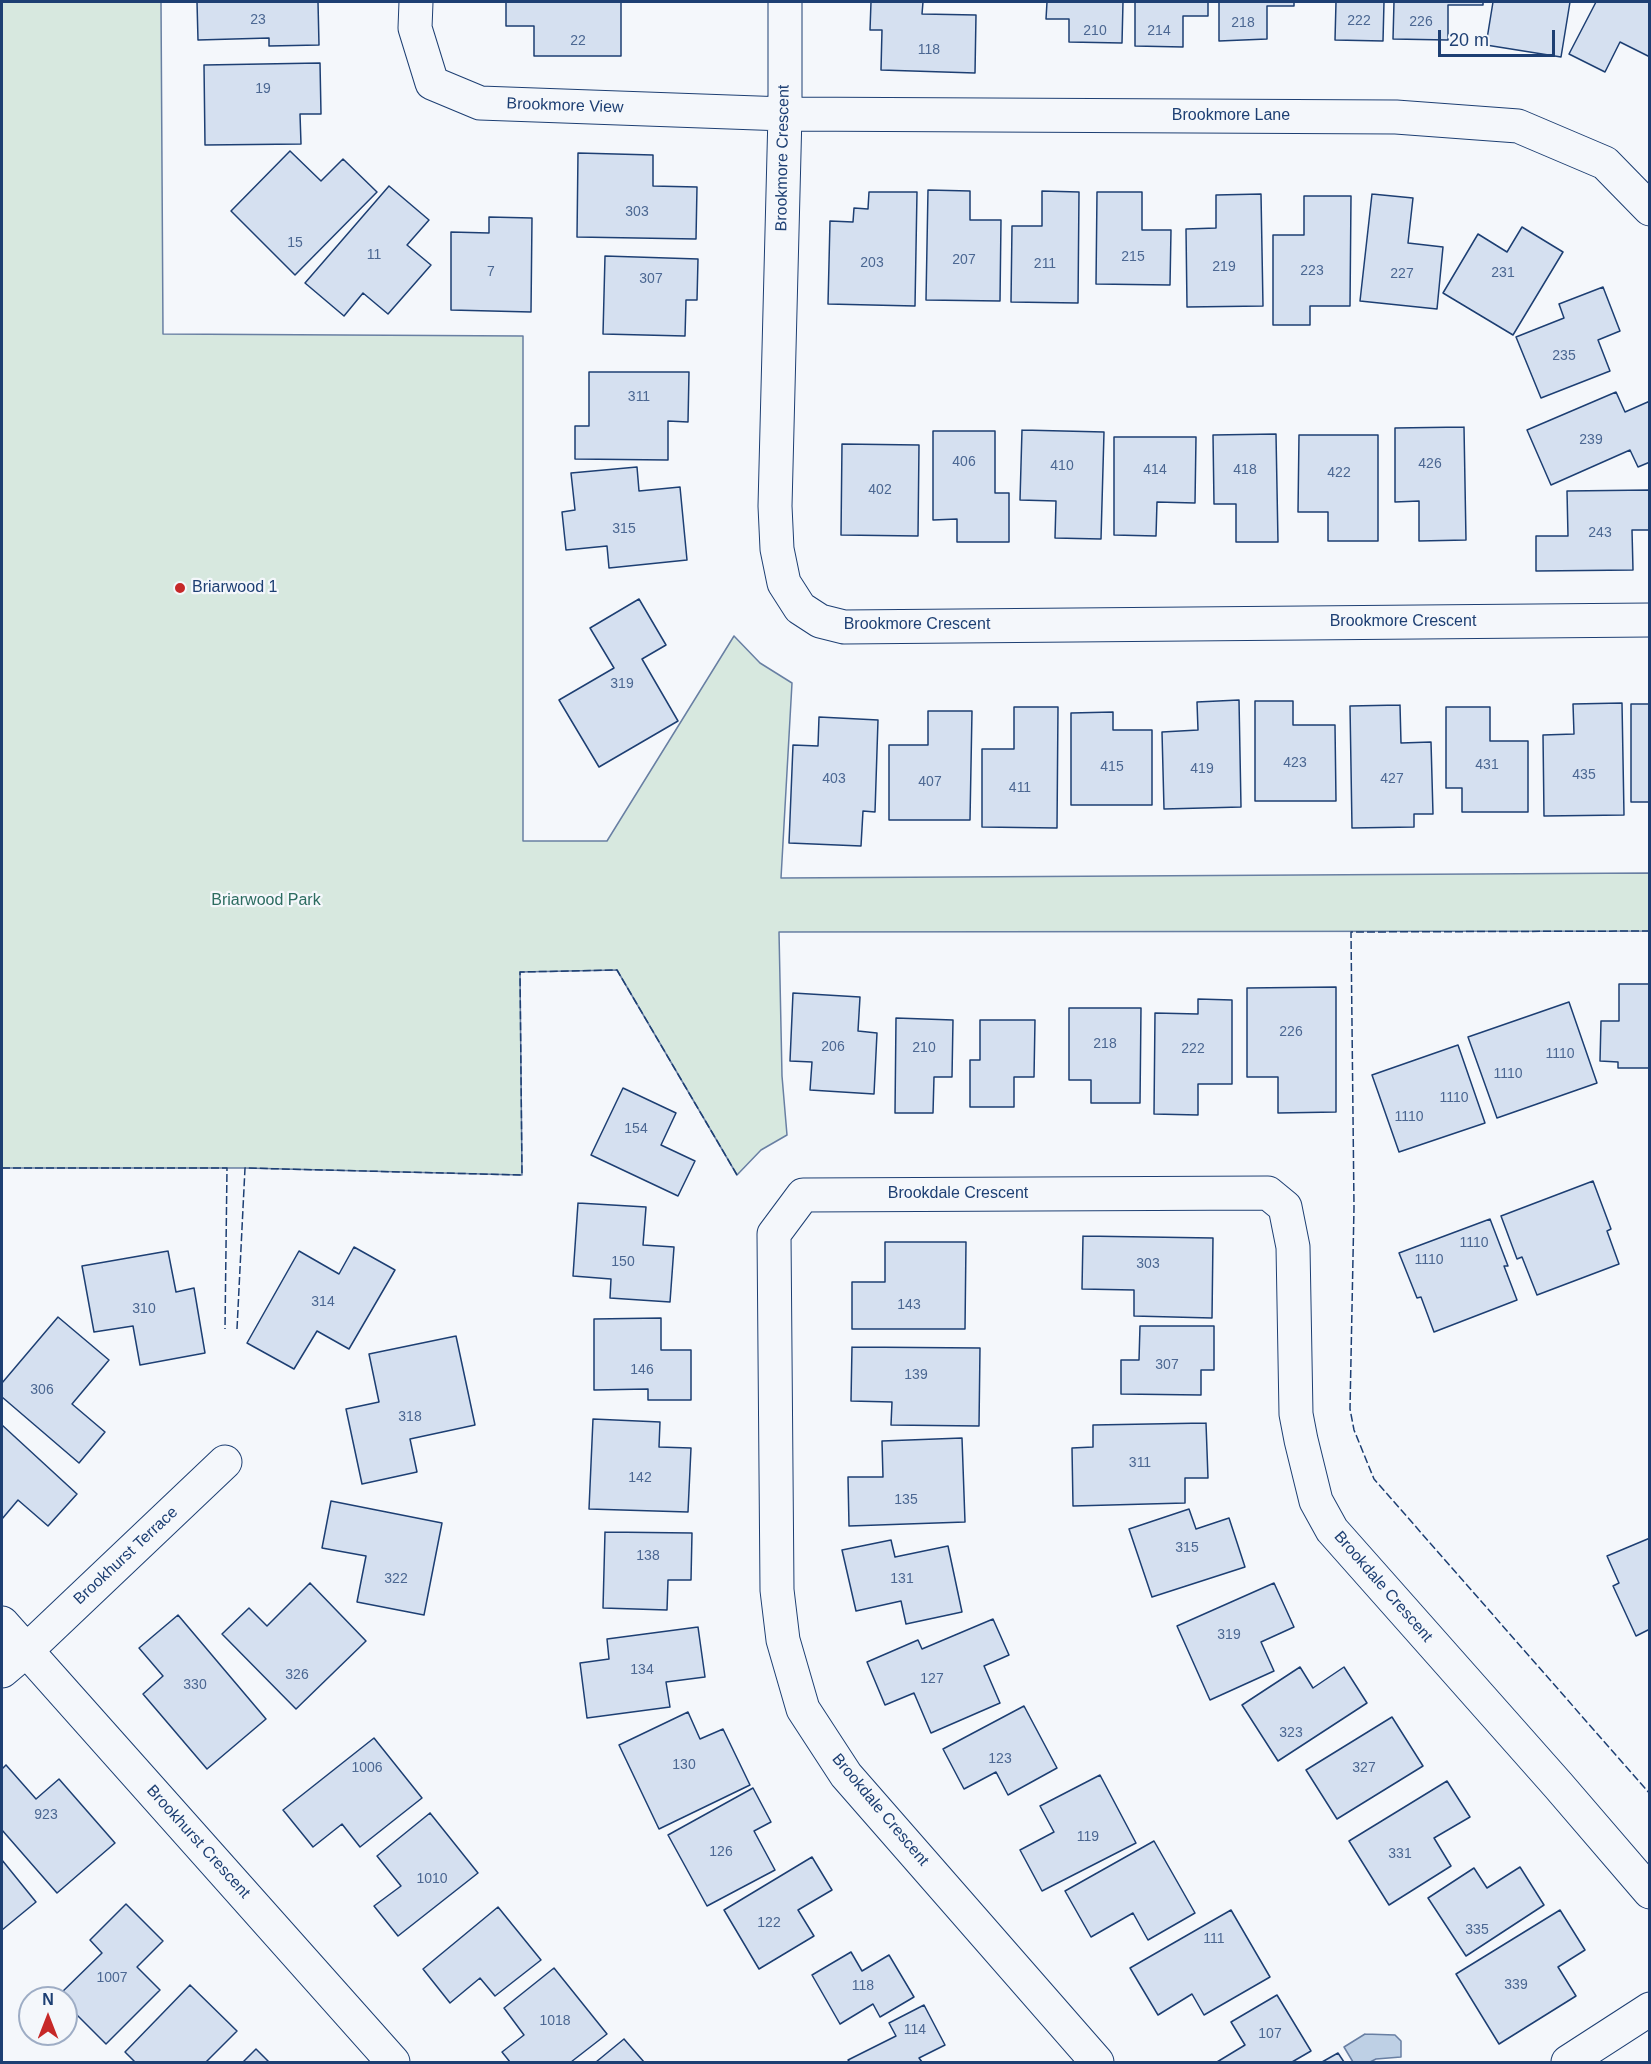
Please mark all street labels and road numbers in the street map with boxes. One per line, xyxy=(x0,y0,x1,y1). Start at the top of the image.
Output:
street label: Brookmore Crescent xyxy=(772,84,794,232)
street label: Brookmore View xyxy=(506,94,624,118)
street label: Brookmore Lane xyxy=(1172,106,1290,126)
street label: Brookmore Crescent xyxy=(1330,612,1476,632)
street label: Brookmore Crescent xyxy=(844,615,990,635)
street label: Brookdale Crescent xyxy=(888,1184,1028,1204)
street label: Brookhurst Terrace xyxy=(70,1503,182,1609)
street label: Brookdale Crescent xyxy=(1330,1528,1436,1646)
street label: Brookdale Crescent xyxy=(827,1750,933,1870)
street label: Brookhurst Crescent xyxy=(142,1781,254,1903)

